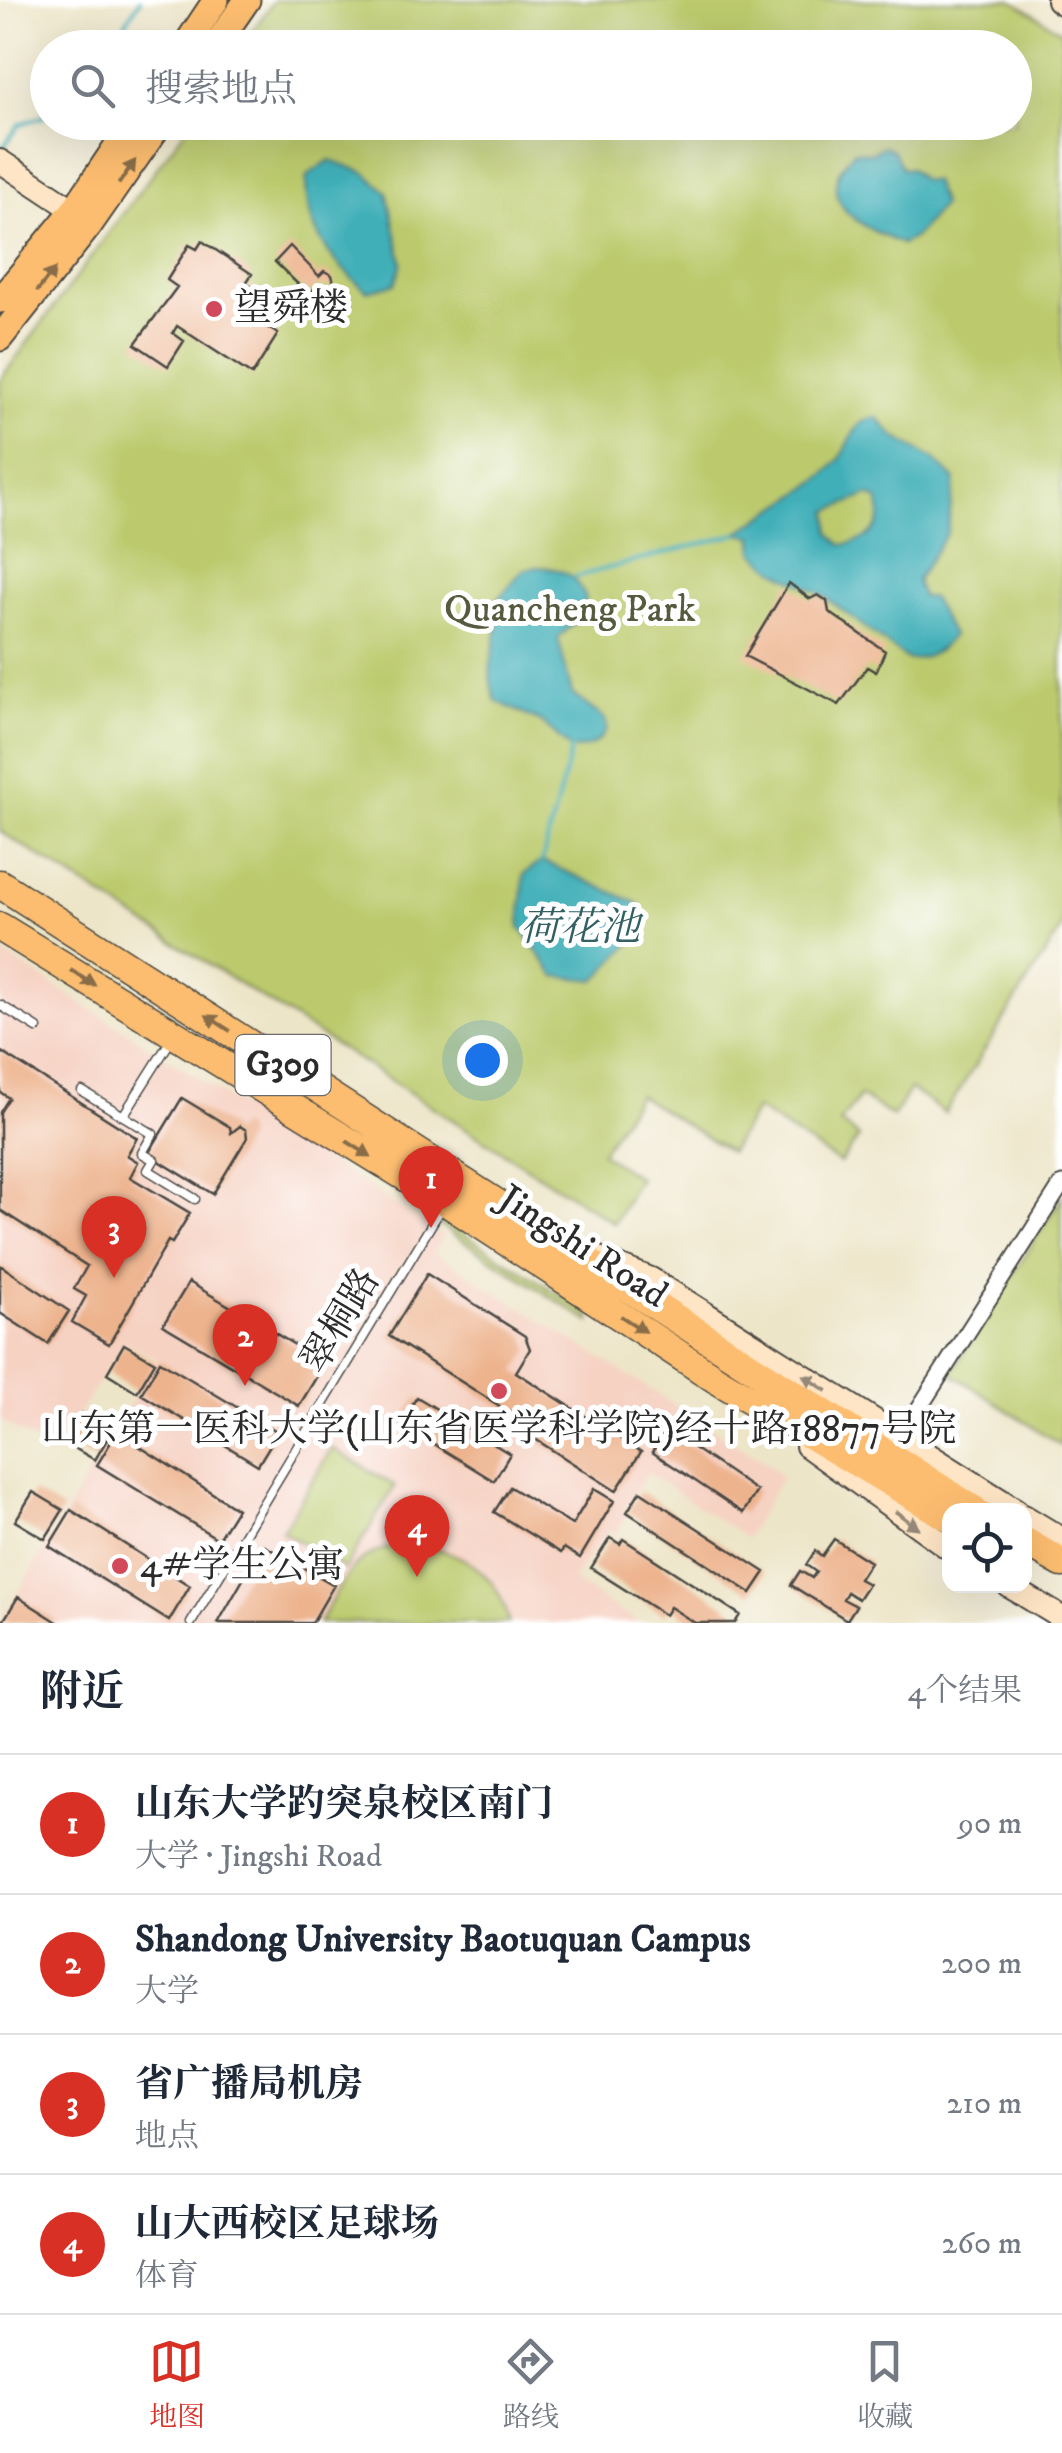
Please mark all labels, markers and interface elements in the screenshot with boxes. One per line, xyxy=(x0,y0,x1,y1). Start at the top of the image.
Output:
search box xyxy=(30,30,1032,140)
icon: search xyxy=(65,58,120,113)
text: 搜索地点 xyxy=(145,66,297,114)
one-way arrow xyxy=(117,159,136,186)
one-way arrow xyxy=(35,268,56,293)
place label: 望舜楼 xyxy=(234,285,348,333)
marker: 望舜楼 xyxy=(203,298,225,320)
park label: Quancheng Park xyxy=(444,586,696,634)
water label: 荷花池 xyxy=(520,904,644,954)
one-way arrow xyxy=(69,969,97,986)
one-way arrow xyxy=(204,1015,231,1033)
road number: G309 xyxy=(236,1035,330,1095)
your location xyxy=(457,1035,508,1086)
one-way arrow xyxy=(346,1139,373,1158)
pin: 1 xyxy=(398,1146,464,1228)
street label: Jingshi Road xyxy=(487,1173,677,1319)
pin: 3 xyxy=(82,1196,146,1278)
street label: 翠桐路 xyxy=(291,1260,391,1382)
pin: 2 xyxy=(212,1304,278,1386)
one-way arrow xyxy=(619,1315,647,1333)
one-way arrow xyxy=(802,1374,829,1392)
marker: 山东第一医科大学(山东省医学科学院)经十路18877号院 xyxy=(488,1380,510,1402)
place label: 山东第一医科大学(山东省医学科学院)经十路18877号院 xyxy=(41,1406,957,1454)
pin: 4 xyxy=(384,1494,450,1577)
map controls xyxy=(942,1503,1032,1593)
button: locate xyxy=(942,1503,1032,1593)
one-way arrow xyxy=(894,1509,920,1529)
place label: 4#学生公寓 xyxy=(140,1542,344,1590)
marker: 4#学生公寓 xyxy=(109,1555,131,1577)
text: 附近 xyxy=(40,1667,124,1719)
text: 4个结果 xyxy=(908,1672,1022,1712)
text: 山东大学趵突泉校区南门 xyxy=(135,1781,553,1829)
text: 1 xyxy=(67,1804,78,1844)
text: 90 m xyxy=(958,1804,1022,1844)
text: 大学 · Jingshi Road xyxy=(135,1837,382,1877)
text: Shandong University Baotuquan Campus xyxy=(135,1916,751,1964)
text: 2 xyxy=(65,1944,80,1984)
text: 200 m xyxy=(941,1944,1022,1984)
text: 大学 xyxy=(135,1972,199,2012)
text: 省广播局机房 xyxy=(135,2061,363,2109)
text: 3 xyxy=(67,2084,78,2124)
text: 210 m xyxy=(947,2084,1022,2124)
text: 地点 xyxy=(135,2117,199,2157)
text: 山大西校区足球场 xyxy=(135,2201,439,2249)
text: 4 xyxy=(63,2224,82,2264)
text: 260 m xyxy=(942,2224,1022,2264)
text: 体育 xyxy=(135,2257,199,2297)
tab: 地图 xyxy=(149,2334,205,2435)
tab: 路线 xyxy=(503,2334,559,2435)
tab: 收藏 xyxy=(857,2334,913,2435)

